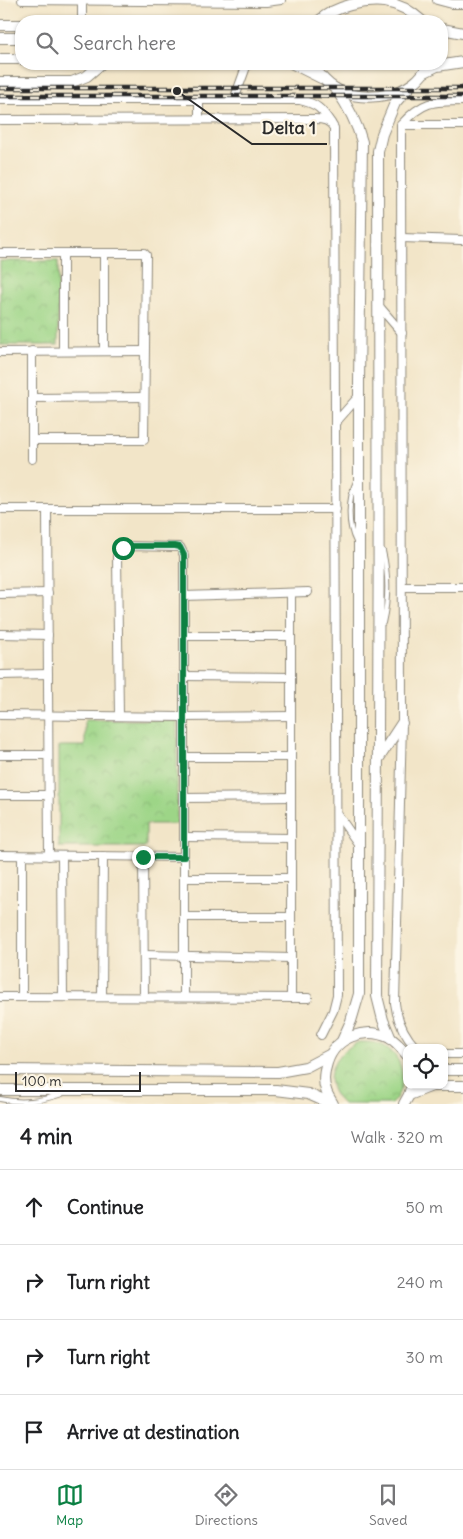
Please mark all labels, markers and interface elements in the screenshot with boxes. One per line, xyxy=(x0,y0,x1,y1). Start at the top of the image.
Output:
search box xyxy=(15,15,448,70)
icon: search xyxy=(33,29,61,57)
text: Search here xyxy=(73,31,176,55)
callout: Delta 1 xyxy=(252,111,327,144)
text: Delta 1 xyxy=(262,116,316,139)
route start xyxy=(112,537,135,560)
route end xyxy=(132,846,155,869)
map controls xyxy=(403,1044,448,1089)
button: locate xyxy=(403,1044,448,1089)
scale bar xyxy=(15,1069,141,1092)
text: 100 m xyxy=(22,1072,62,1090)
text: 4 min xyxy=(20,1123,72,1150)
text: Walk · 320 m xyxy=(351,1127,443,1147)
icon: ahead xyxy=(20,1193,48,1221)
text: Continue xyxy=(67,1195,144,1219)
text: 50 m xyxy=(405,1197,443,1217)
icon: right xyxy=(20,1268,48,1296)
text: Turn right xyxy=(67,1270,150,1294)
text: 240 m xyxy=(397,1272,443,1292)
icon: right xyxy=(20,1343,48,1371)
text: Turn right xyxy=(67,1345,150,1369)
text: 30 m xyxy=(406,1347,443,1367)
icon: arrive xyxy=(20,1418,48,1446)
text: Arrive at destination xyxy=(67,1420,240,1444)
tab: Map xyxy=(56,1481,84,1529)
tab: Directions xyxy=(195,1481,258,1529)
tab: Saved xyxy=(369,1481,407,1529)

